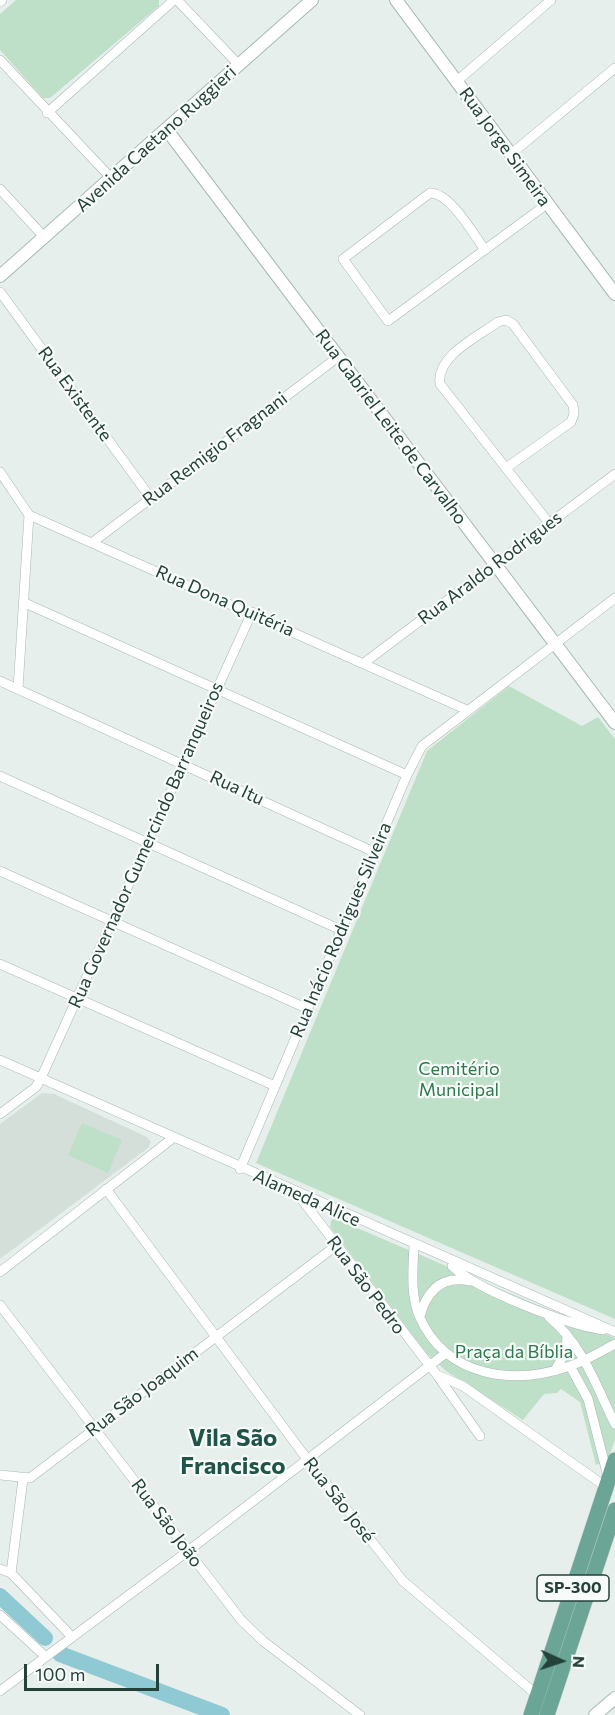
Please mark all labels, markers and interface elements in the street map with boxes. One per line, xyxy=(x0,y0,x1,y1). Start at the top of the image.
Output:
street label: Avenida Caetano Ruggieri xyxy=(71,61,241,217)
street label: Rua Jorge Simeira xyxy=(455,83,555,211)
street label: Rua Gabriel Leite de Carvalho xyxy=(311,325,471,529)
street label: Rua Existente xyxy=(33,342,117,446)
street label: Rua Remigio Fragnani xyxy=(138,388,292,510)
street label: Rua Araldo Rodrigues xyxy=(414,507,566,629)
street label: Rua Dona Quitéria xyxy=(152,561,298,641)
street label: Rua Governador Gumercindo Barranqueiros xyxy=(64,679,228,1011)
street label: Rua Itu xyxy=(206,766,268,810)
street label: Rua Inácio Rodrigues Silveira xyxy=(286,819,396,1041)
park label: Cemitério Municipal xyxy=(418,1058,500,1100)
street label: Alameda Alice xyxy=(250,1165,364,1231)
street label: Rua São Pedro xyxy=(322,1232,410,1338)
park label: Praça da Bíblia xyxy=(455,1341,573,1363)
street label: Rua São Joaquim xyxy=(81,1343,203,1441)
district label: Vila São Francisco xyxy=(180,1424,286,1480)
street label: Rua São José xyxy=(299,1453,379,1547)
street label: Rua São João xyxy=(127,1475,207,1571)
road number: SP-300 xyxy=(537,1575,609,1601)
north arrow xyxy=(531,1631,591,1691)
scale bar xyxy=(27,1652,162,1690)
text: N xyxy=(570,1655,589,1668)
text: 100 m xyxy=(35,1663,85,1685)

